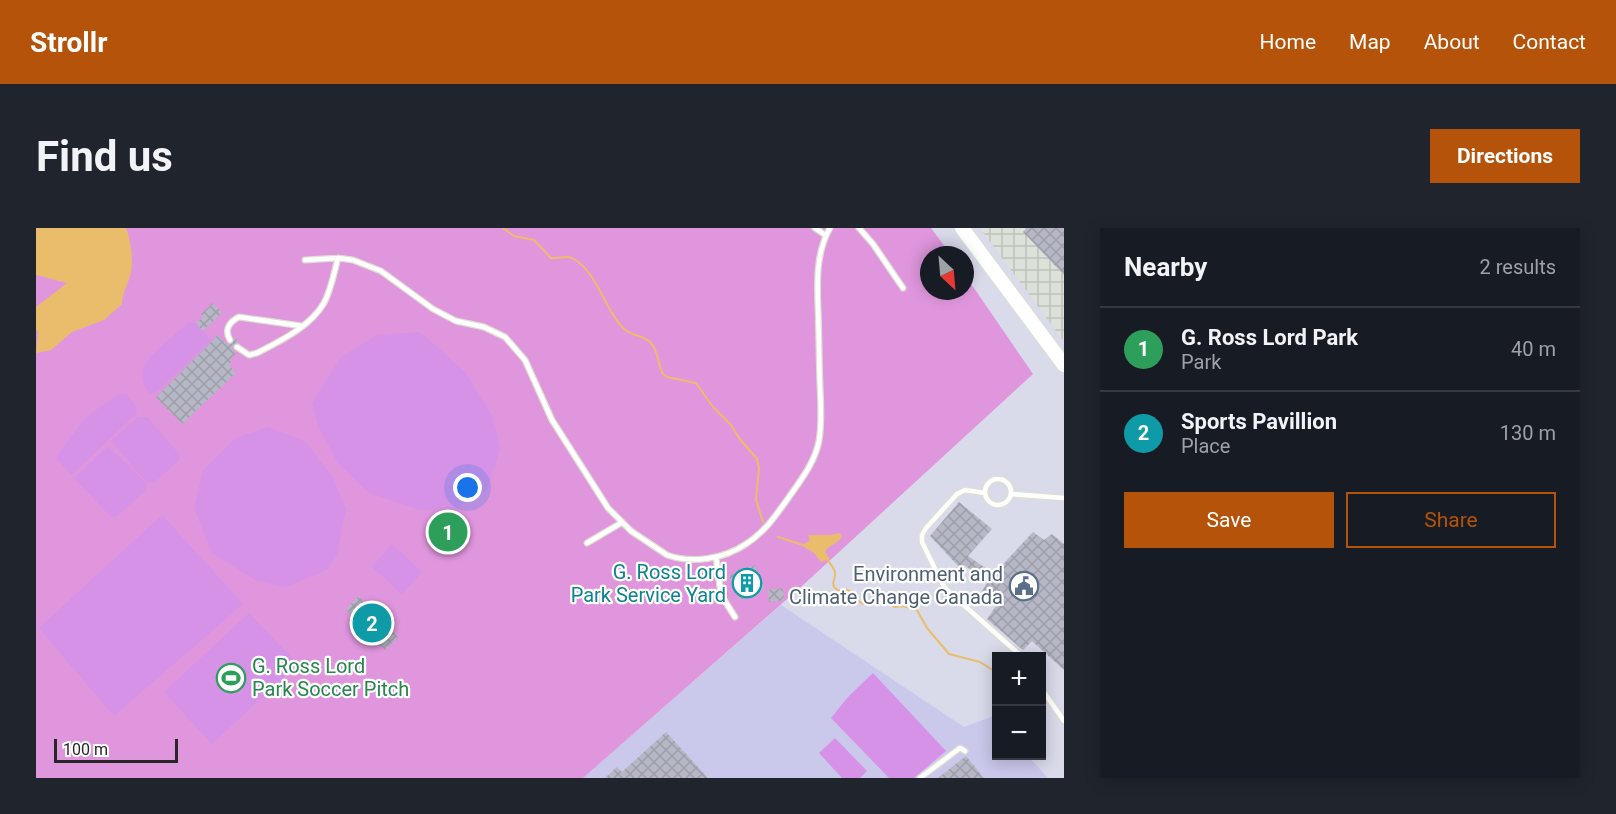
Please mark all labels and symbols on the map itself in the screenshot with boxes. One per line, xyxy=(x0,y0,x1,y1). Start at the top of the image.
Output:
north arrow xyxy=(920,246,974,300)
your location xyxy=(453,473,482,502)
pin: 1 xyxy=(428,510,468,554)
place label: G. Ross Lord Park Service Yard xyxy=(571,560,726,607)
place label: Environment and Climate Change Canada xyxy=(789,562,1003,609)
building icon: G. Ross Lord Park Service Yard xyxy=(731,567,763,599)
public building icon: Environment and Climate Change Canada xyxy=(1008,570,1040,602)
pin: 2 xyxy=(352,600,392,646)
place label: G. Ross Lord Park Soccer Pitch xyxy=(252,654,409,701)
sports icon: G. Ross Lord Park Soccer Pitch xyxy=(215,662,247,694)
scale bar xyxy=(54,736,178,764)

